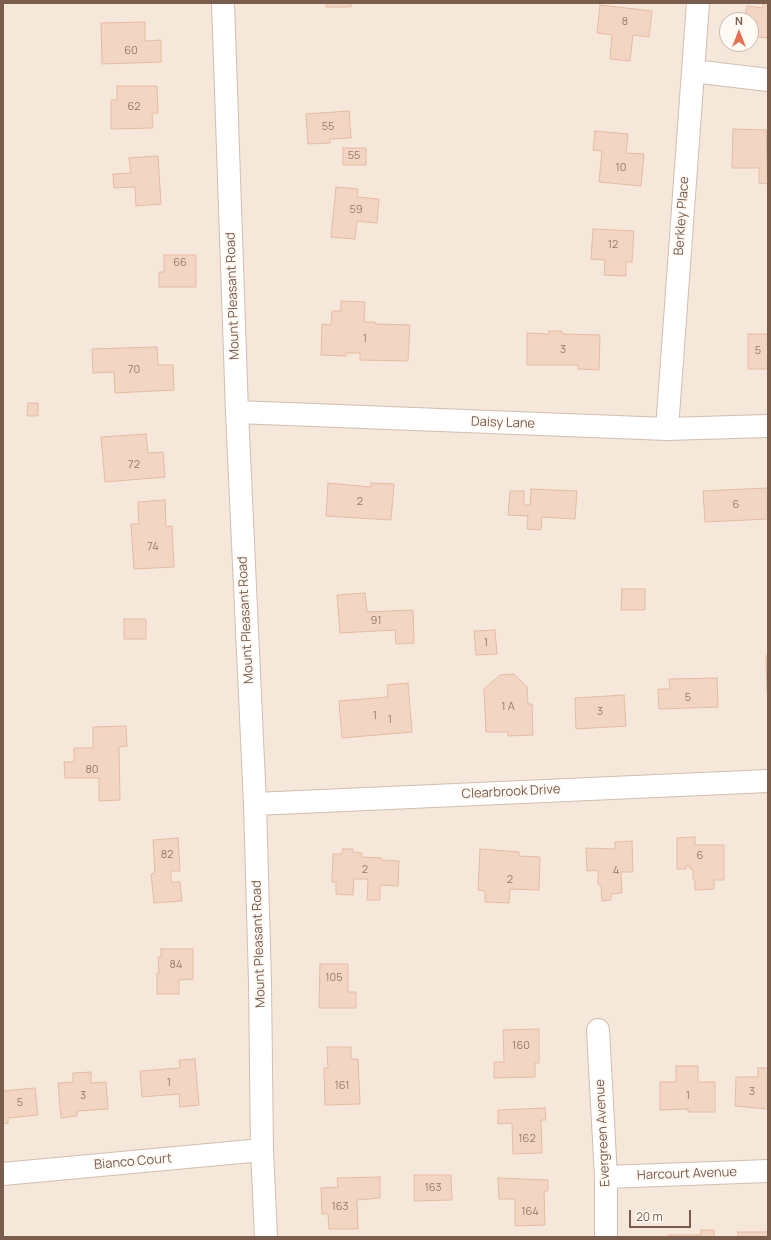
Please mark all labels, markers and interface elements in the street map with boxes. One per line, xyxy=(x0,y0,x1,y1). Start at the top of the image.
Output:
north arrow xyxy=(719,12,759,52)
text: N xyxy=(735,13,743,28)
house number: 8 xyxy=(622,15,628,29)
house number: 60 xyxy=(124,44,138,58)
house number: 62 xyxy=(127,100,141,114)
house number: 55 xyxy=(322,120,334,134)
house number: 55 xyxy=(348,149,360,163)
house number: 10 xyxy=(616,161,626,175)
street label: Berkley Place xyxy=(671,176,693,256)
house number: 59 xyxy=(349,203,363,217)
street label: Mount Pleasant Road xyxy=(223,232,243,360)
house number: 12 xyxy=(608,238,618,252)
house number: 66 xyxy=(173,256,187,270)
house number: 1 xyxy=(363,332,367,346)
house number: 3 xyxy=(560,343,566,357)
house number: 5 xyxy=(755,344,761,358)
house number: 70 xyxy=(128,363,140,377)
street label: Daisy Lane xyxy=(471,414,535,432)
house number: 72 xyxy=(128,458,140,472)
house number: 2 xyxy=(357,495,363,509)
house number: 6 xyxy=(733,498,739,512)
house number: 74 xyxy=(147,540,159,554)
street label: Mount Pleasant Road xyxy=(235,556,257,684)
house number: 91 xyxy=(370,614,382,628)
house number: 1 xyxy=(484,636,488,650)
house number: 5 xyxy=(685,691,691,705)
house number: 1 A xyxy=(501,700,515,714)
house number: 3 xyxy=(597,705,603,719)
house number: 1 xyxy=(373,709,377,723)
house number: 1 xyxy=(388,713,392,727)
house number: 80 xyxy=(85,763,99,777)
street label: Clearbrook Drive xyxy=(461,782,561,802)
house number: 82 xyxy=(161,848,173,862)
house number: 6 xyxy=(697,849,703,863)
house number: 2 xyxy=(362,863,368,877)
house number: 4 xyxy=(613,864,619,878)
house number: 2 xyxy=(507,873,513,887)
street label: Mount Pleasant Road xyxy=(249,880,269,1008)
house number: 84 xyxy=(170,958,182,972)
house number: 105 xyxy=(325,971,343,985)
house number: 160 xyxy=(512,1039,530,1053)
house number: 1 xyxy=(167,1076,171,1090)
house number: 161 xyxy=(334,1079,350,1093)
street label: Evergreen Avenue xyxy=(592,1079,614,1187)
house number: 3 xyxy=(749,1085,755,1099)
house number: 3 xyxy=(80,1089,86,1103)
house number: 1 xyxy=(686,1089,690,1103)
house number: 5 xyxy=(17,1096,23,1110)
house number: 162 xyxy=(518,1132,536,1146)
street label: Bianco Court xyxy=(94,1151,172,1173)
street label: Harcourt Avenue xyxy=(637,1164,737,1184)
house number: 163 xyxy=(424,1181,442,1195)
house number: 163 xyxy=(331,1200,349,1214)
scale bar xyxy=(631,1202,693,1228)
house number: 164 xyxy=(521,1205,539,1219)
text: 20 m xyxy=(636,1208,663,1225)

